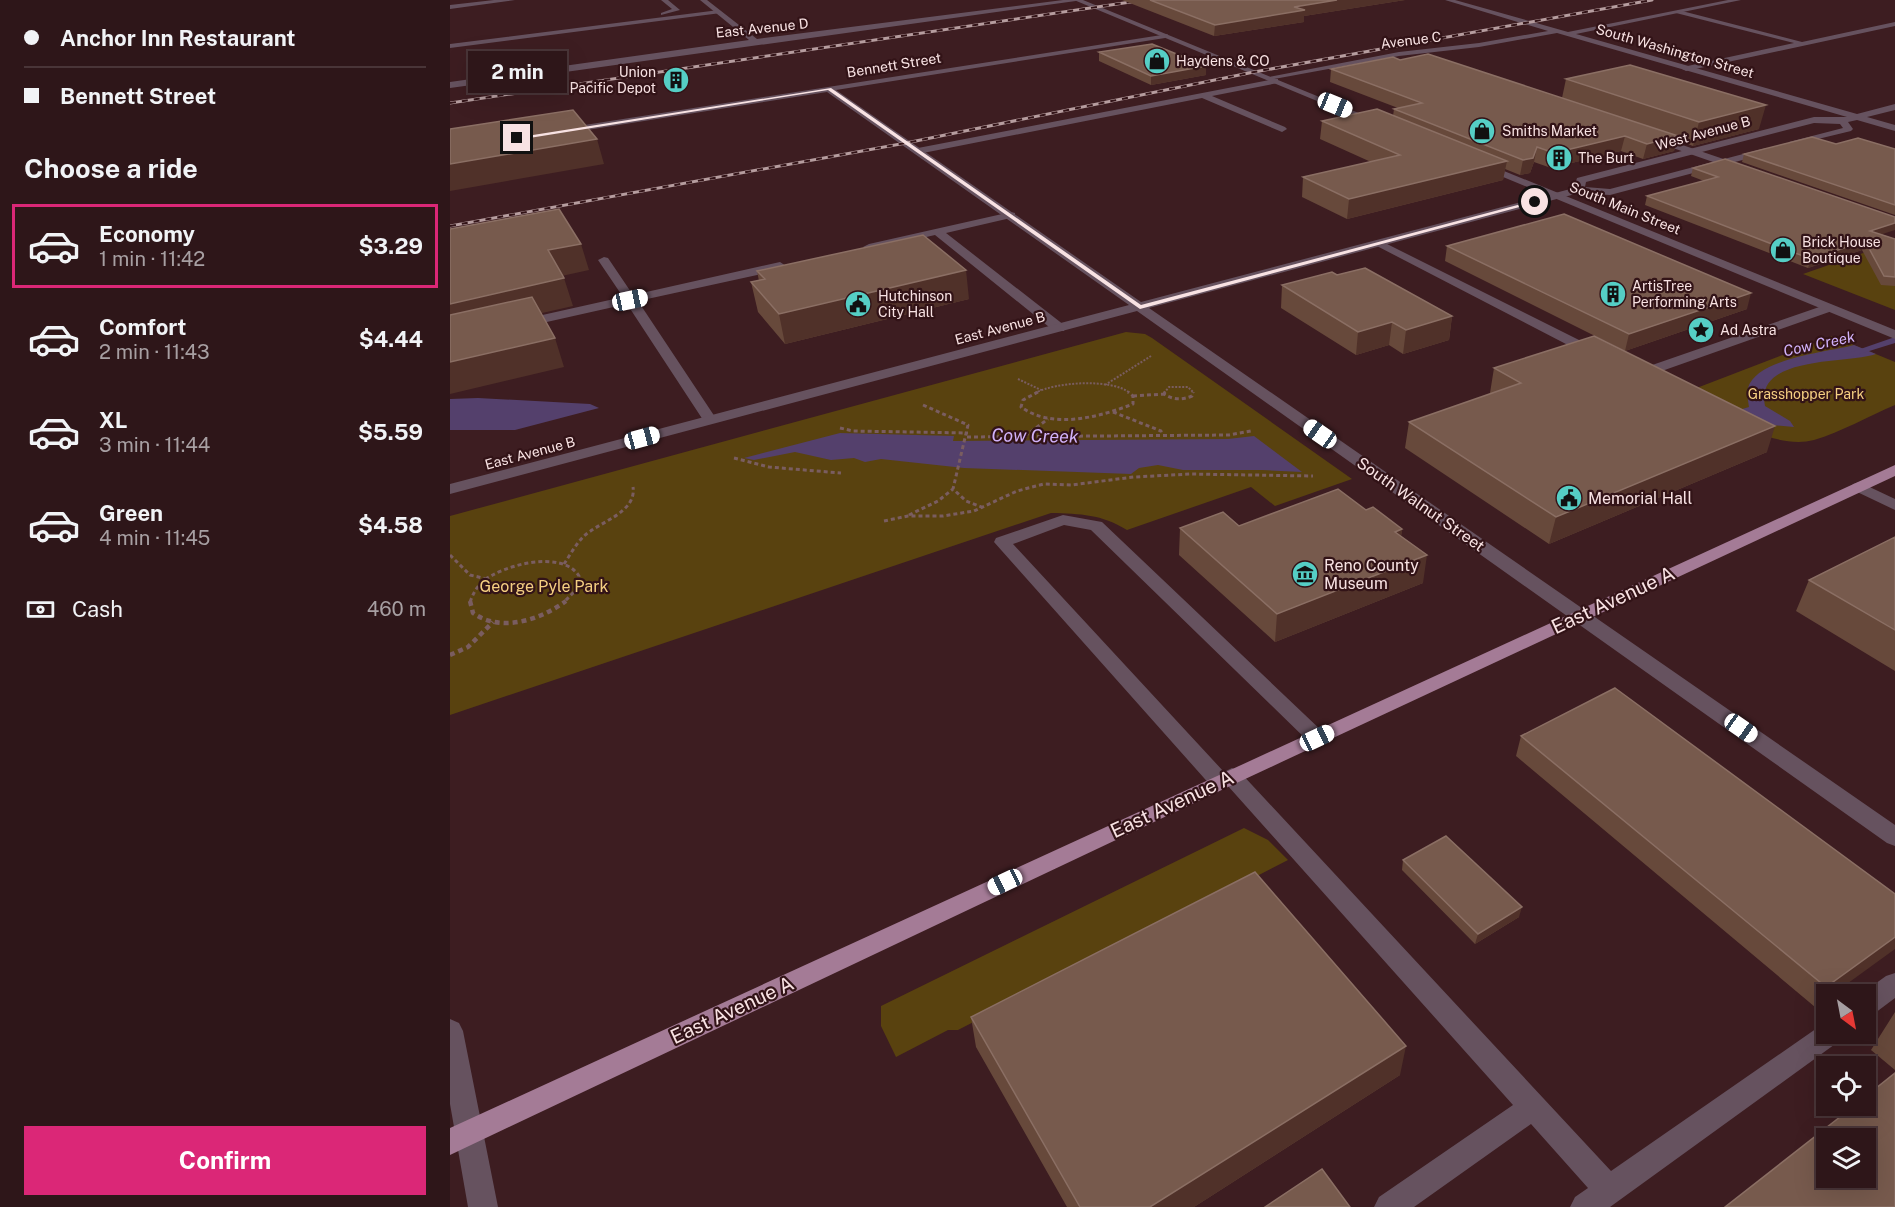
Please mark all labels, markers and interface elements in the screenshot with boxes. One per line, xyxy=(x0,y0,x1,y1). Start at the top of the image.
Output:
street label: East Avenue D xyxy=(715,15,809,41)
street label: South Washington Street xyxy=(1594,21,1756,81)
text: Anchor Inn Restaurant xyxy=(60,25,295,51)
street label: Avenue C xyxy=(1380,28,1442,52)
shop icon: Haydens & CO xyxy=(1142,46,1172,76)
street label: Bennett Street xyxy=(846,50,942,80)
callout: 2 min xyxy=(467,51,566,93)
place label: Haydens & CO xyxy=(1176,53,1270,69)
text: 2 min xyxy=(491,60,544,84)
place label: Union Pacific Depot xyxy=(570,64,656,96)
building icon: Union Pacific Depot xyxy=(661,65,691,95)
text: Bennett Street xyxy=(60,83,216,109)
car xyxy=(1315,90,1355,120)
street label: West Avenue B xyxy=(1654,113,1752,153)
shop icon: Smiths Market xyxy=(1467,116,1497,146)
place label: Smiths Market xyxy=(1502,123,1597,139)
route end xyxy=(503,124,530,151)
building icon: The Burt xyxy=(1544,143,1574,173)
place label: The Burt xyxy=(1578,150,1634,166)
text: Choose a ride xyxy=(24,152,198,184)
street label: South Main Street xyxy=(1567,178,1683,238)
route start xyxy=(1521,188,1548,215)
icon: car xyxy=(27,219,81,273)
text: Economy xyxy=(99,221,195,247)
text: $3.29 xyxy=(359,233,423,259)
place label: Brick House Boutique xyxy=(1802,234,1881,266)
shop icon: Brick House Boutique xyxy=(1768,235,1798,265)
text: 1 min · 11:42 xyxy=(99,247,205,271)
place label: ArtisTree Performing Arts xyxy=(1632,278,1737,310)
building icon: ArtisTree Performing Arts xyxy=(1598,279,1628,309)
car xyxy=(611,287,649,313)
place label: Hutchinson City Hall xyxy=(878,288,952,320)
public building icon: Hutchinson City Hall xyxy=(843,289,873,319)
street label: East Avenue B xyxy=(953,308,1047,348)
icon: car xyxy=(27,312,81,366)
text: Comfort xyxy=(99,314,186,340)
place icon: Ad Astra xyxy=(1686,315,1716,345)
place label: Ad Astra xyxy=(1720,322,1777,338)
text: $4.44 xyxy=(359,326,423,352)
water label: Cow Creek xyxy=(1782,327,1857,359)
text: 2 min · 11:43 xyxy=(99,340,210,364)
park label: Grasshopper Park xyxy=(1748,386,1864,402)
icon: car xyxy=(27,405,81,459)
text: XL xyxy=(99,407,127,433)
car xyxy=(1300,416,1340,452)
text: $5.59 xyxy=(358,419,423,445)
water label: Cow Creek xyxy=(991,424,1079,447)
car xyxy=(622,425,662,451)
text: 3 min · 11:44 xyxy=(99,433,210,457)
street label: East Avenue B xyxy=(483,433,577,473)
street label: South Walnut Street xyxy=(1353,453,1488,556)
public building icon: Memorial Hall xyxy=(1554,483,1584,513)
place label: Memorial Hall xyxy=(1588,489,1692,508)
icon: car xyxy=(27,498,81,552)
text: Green xyxy=(99,500,163,526)
text: $4.58 xyxy=(358,512,423,538)
text: 4 min · 11:45 xyxy=(99,526,210,550)
place label: Reno County Museum xyxy=(1324,556,1419,593)
museum icon: Reno County Museum xyxy=(1290,559,1320,589)
street label: East Avenue A xyxy=(1547,561,1679,639)
park label: George Pyle Park xyxy=(480,577,608,596)
icon: cash xyxy=(24,593,57,626)
text: Cash xyxy=(72,596,123,622)
text: 460 m xyxy=(367,597,426,621)
car xyxy=(1721,710,1761,746)
car xyxy=(1297,722,1337,754)
street label: East Avenue A xyxy=(1106,765,1238,843)
car xyxy=(985,866,1025,898)
street label: East Avenue A xyxy=(666,971,798,1049)
north arrow xyxy=(1816,984,1876,1044)
map controls xyxy=(1816,984,1876,1188)
button: locate xyxy=(1816,1056,1876,1116)
button: Confirm xyxy=(24,1126,426,1195)
button: layers xyxy=(1816,1128,1876,1188)

